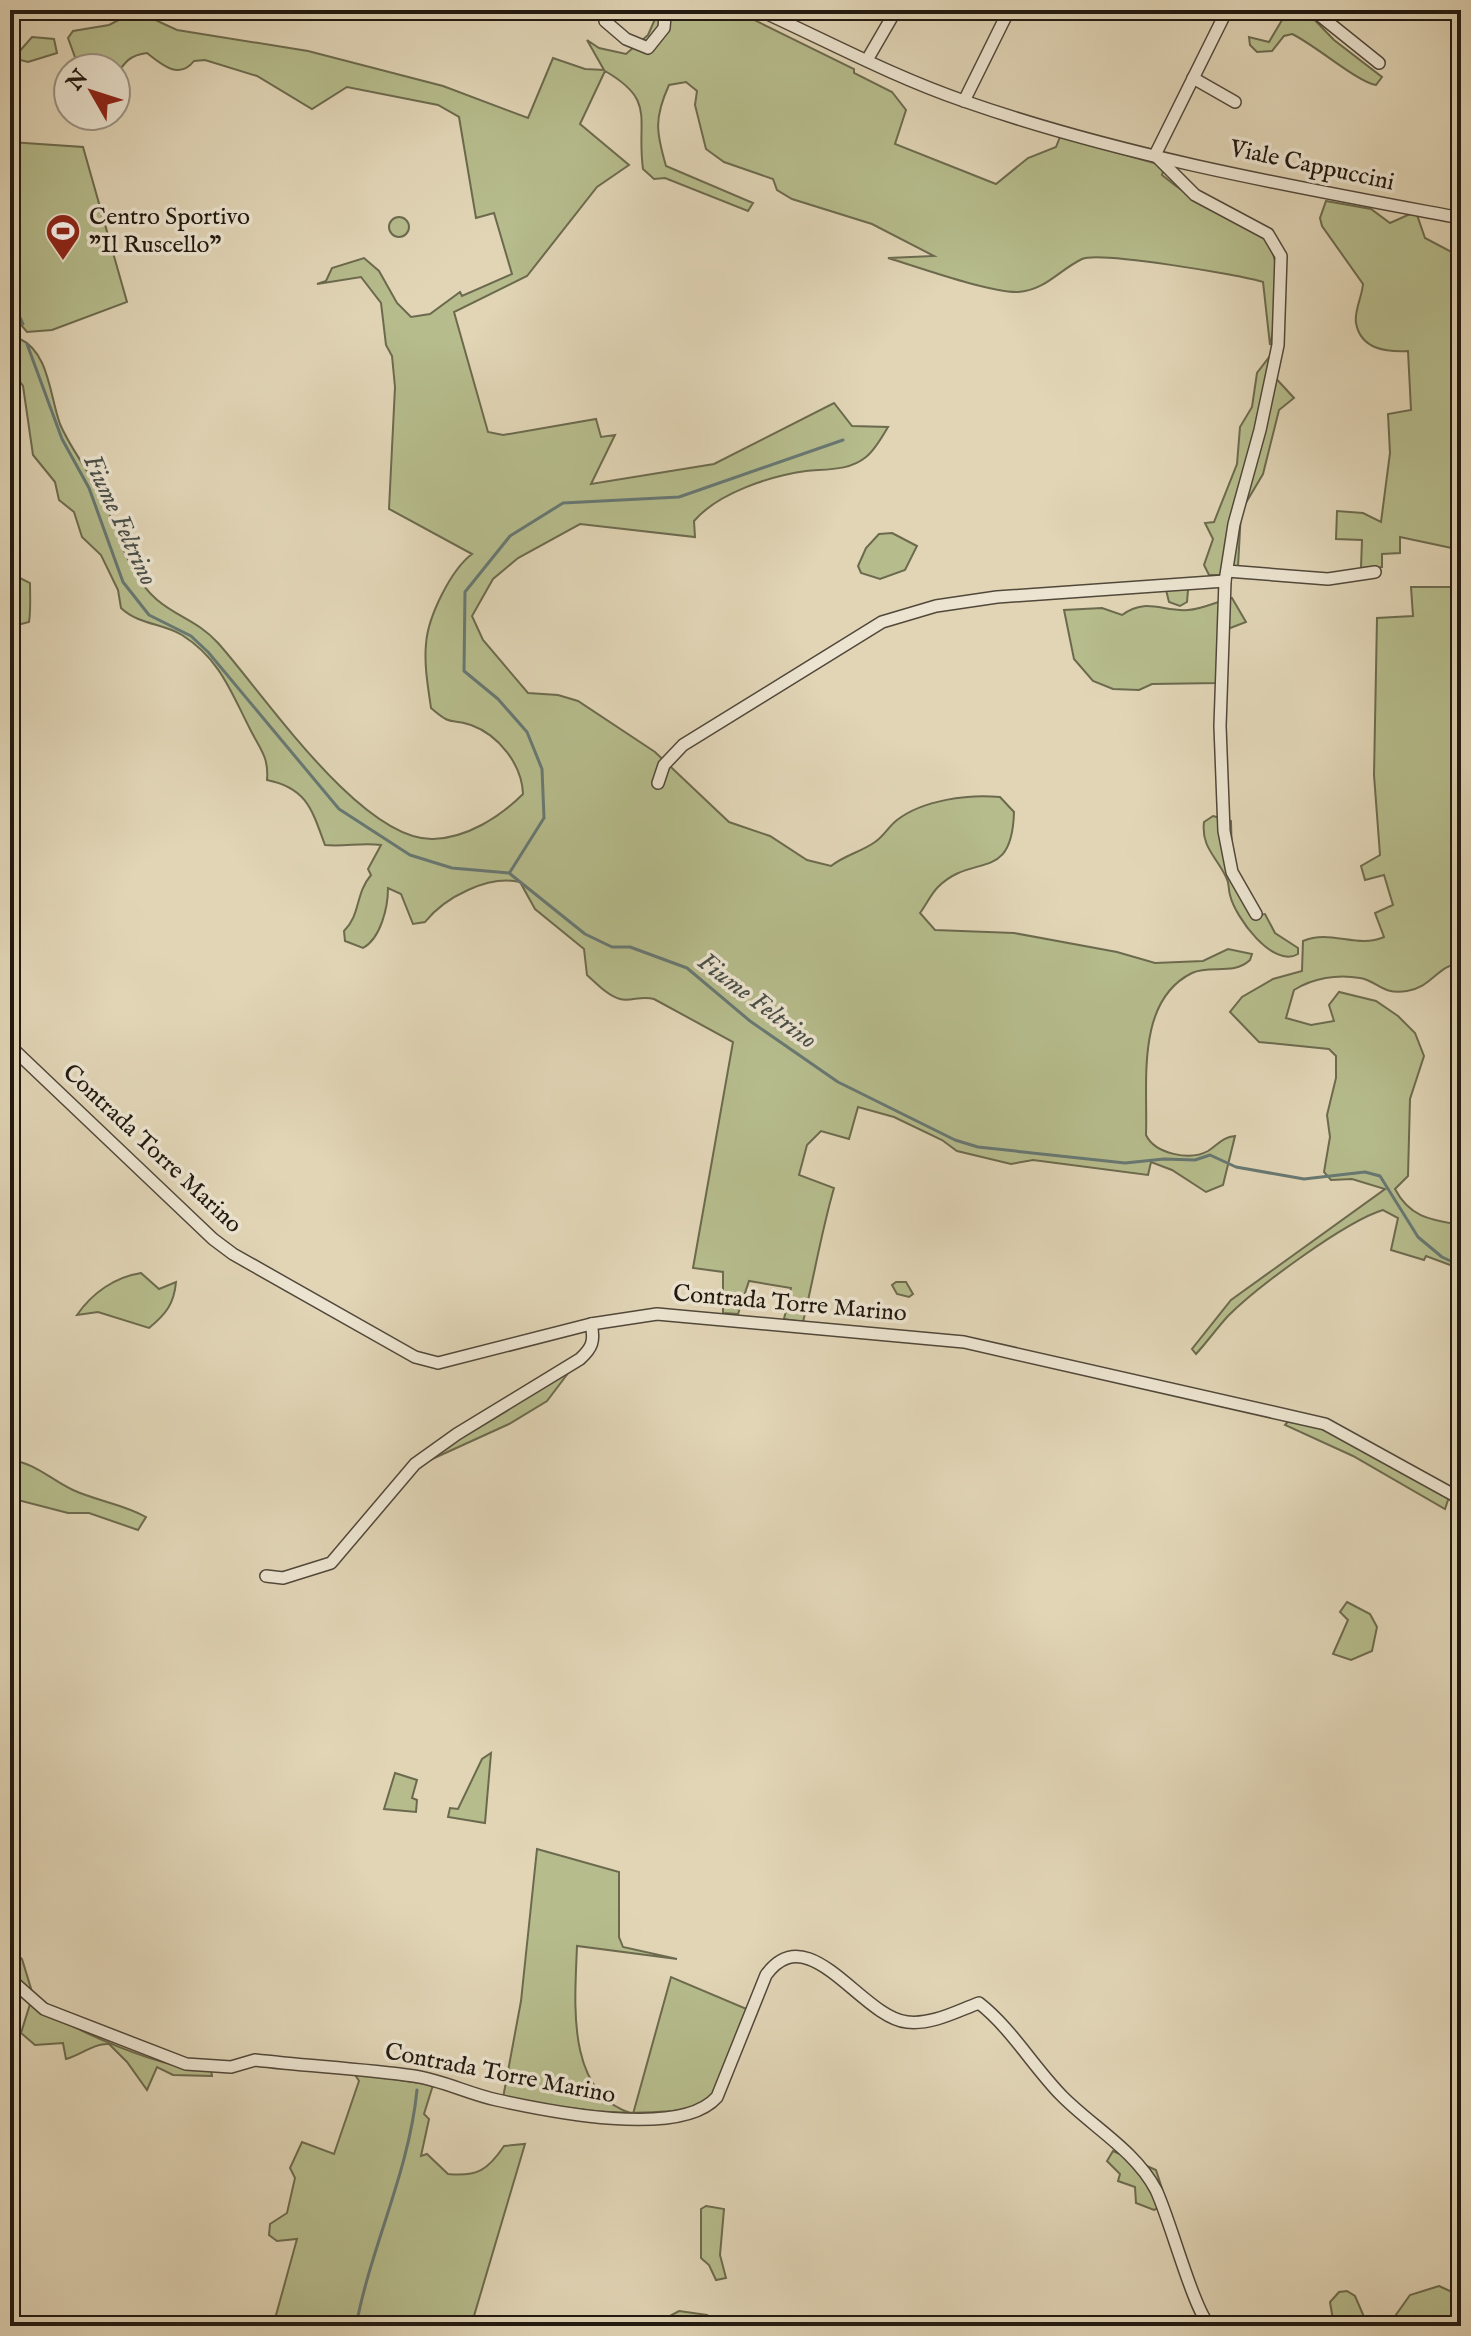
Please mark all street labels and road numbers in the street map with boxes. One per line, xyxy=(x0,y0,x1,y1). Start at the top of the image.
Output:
street label: Viale Cappuccini xyxy=(1226,133,1397,199)
street label: Contrada Torre Marino xyxy=(56,1058,248,1240)
street label: Contrada Torre Marino xyxy=(672,1278,908,1330)
street label: Contrada Torre Marino xyxy=(382,2036,618,2112)

